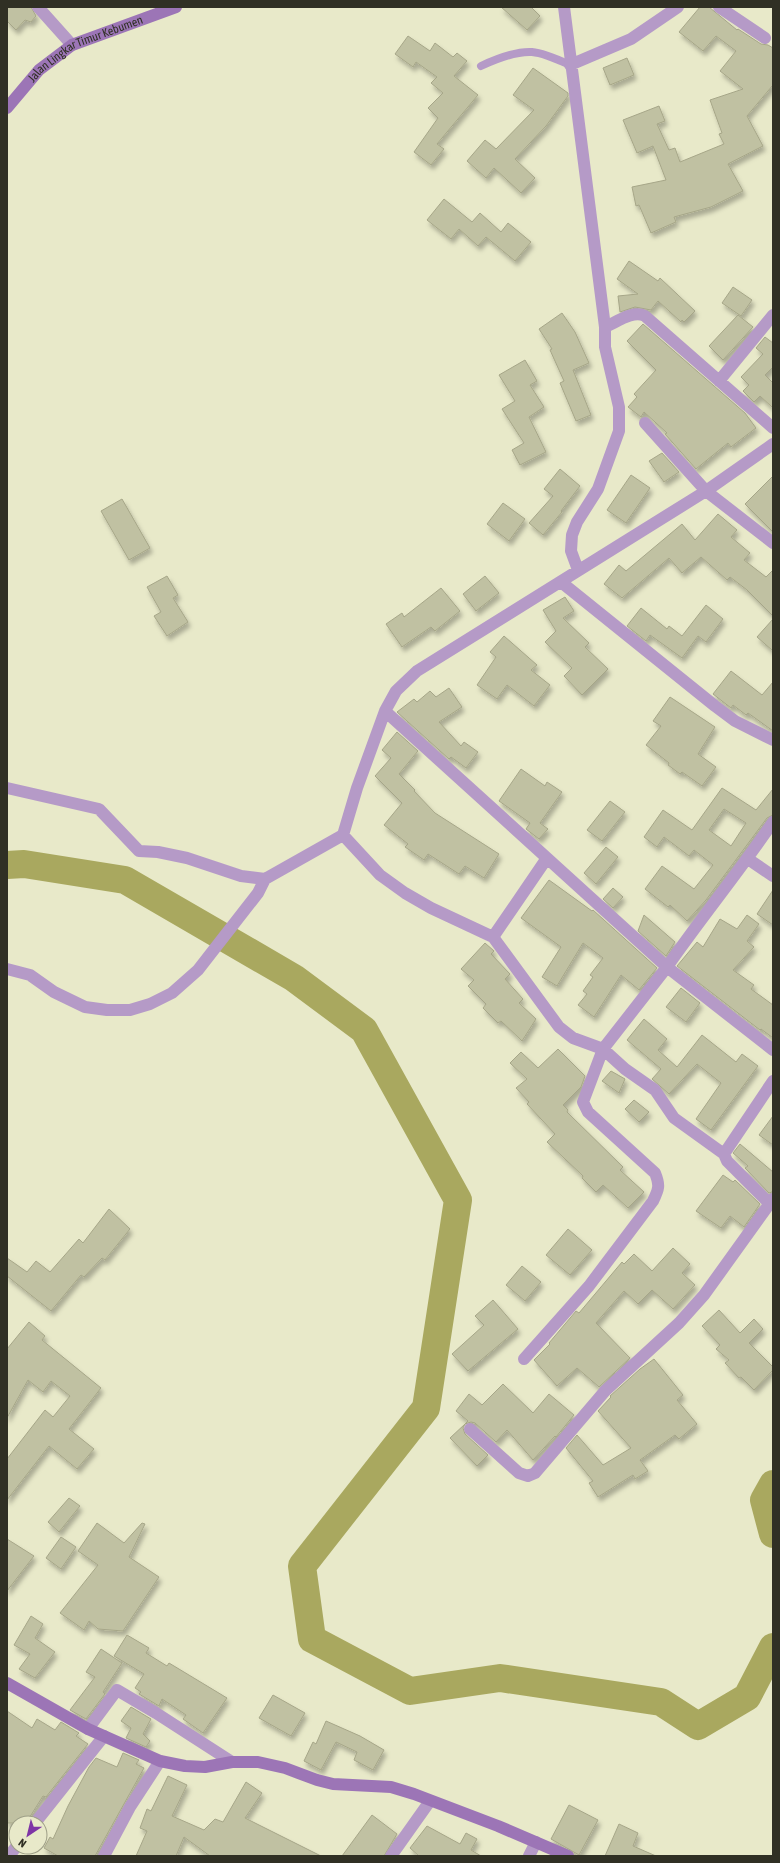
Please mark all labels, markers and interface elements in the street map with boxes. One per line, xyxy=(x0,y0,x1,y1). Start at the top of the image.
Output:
street label: Jalan Lingkar Timur Kebumen xyxy=(25,13,145,85)
north arrow xyxy=(8,1815,48,1855)
text: N xyxy=(16,1836,28,1850)

